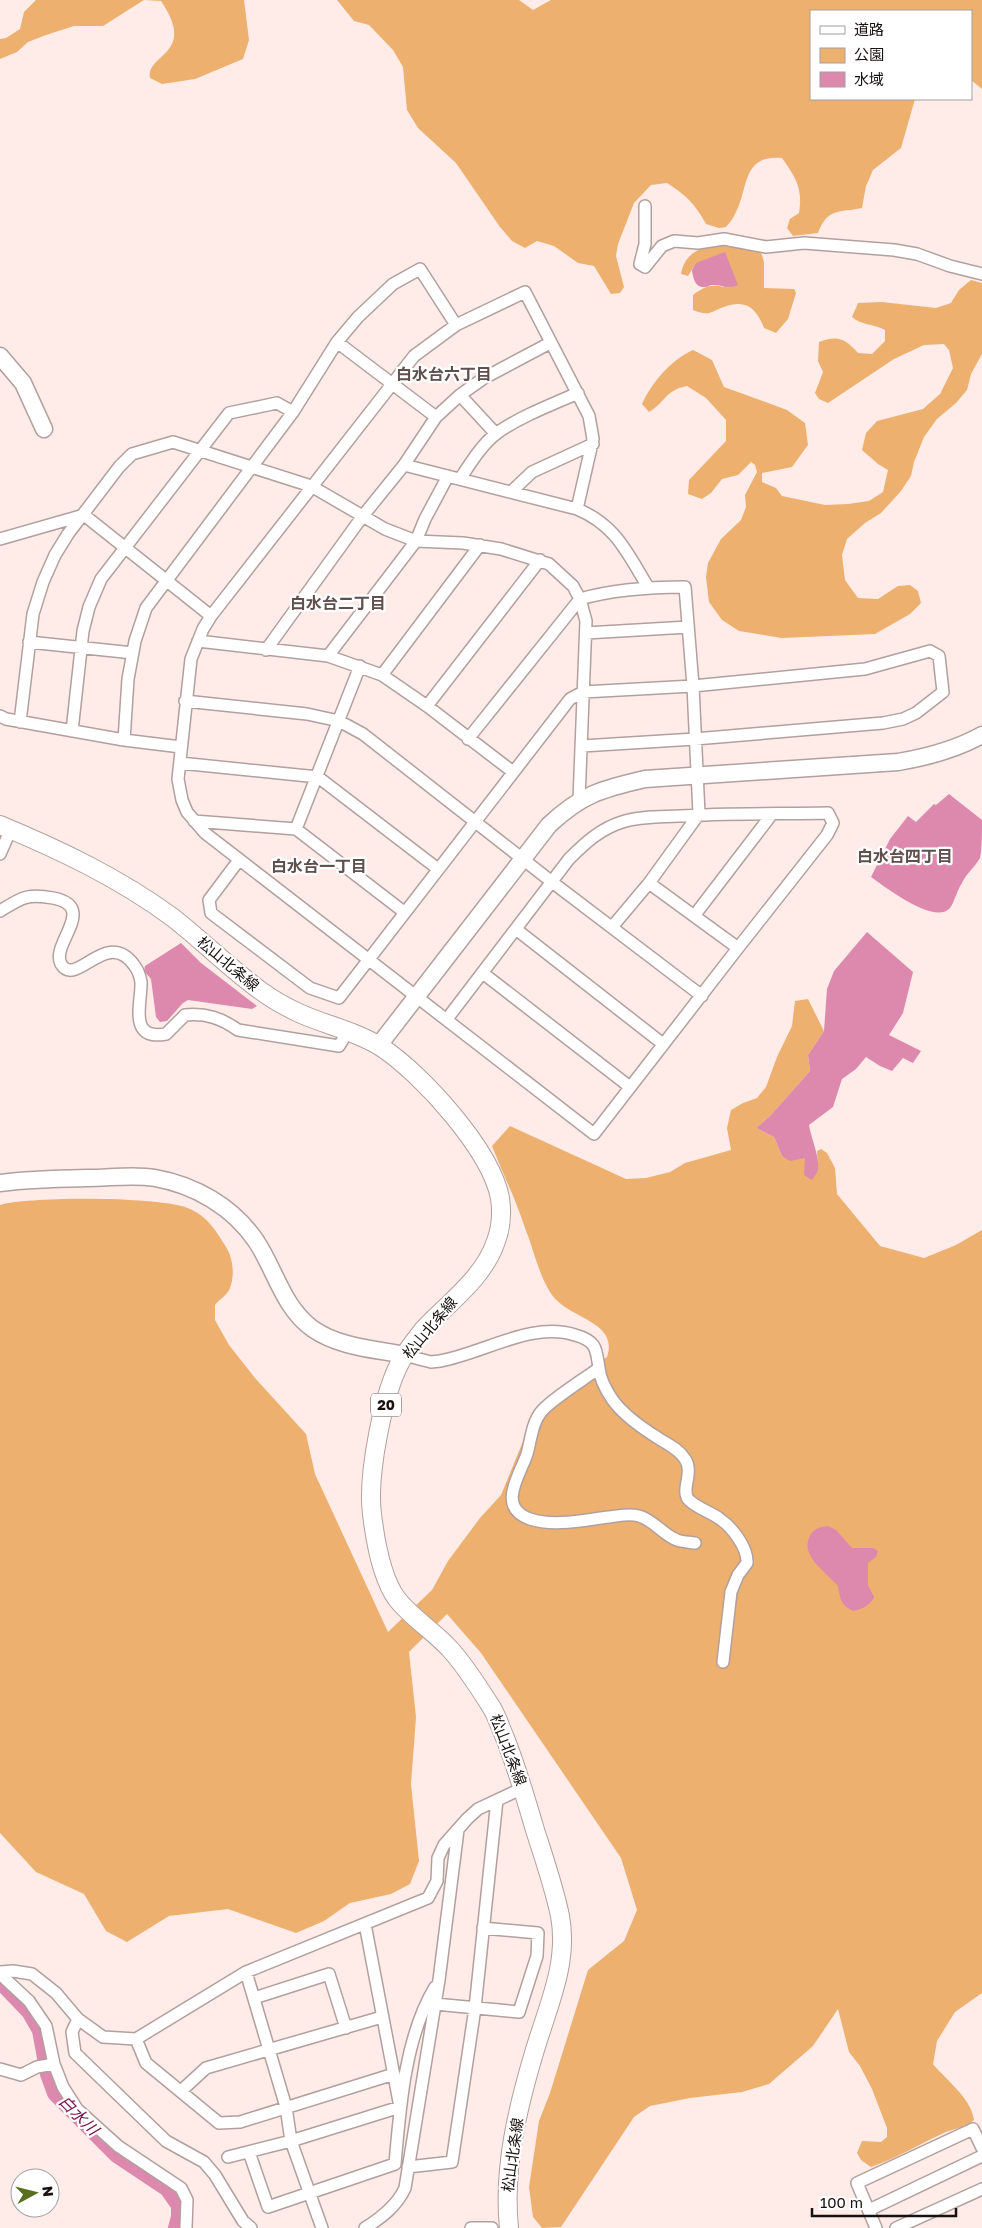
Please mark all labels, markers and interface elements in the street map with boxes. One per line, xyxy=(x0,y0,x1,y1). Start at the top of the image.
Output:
legend xyxy=(810,10,972,100)
text: 道路 xyxy=(854,20,884,38)
text: 公園 xyxy=(854,45,884,63)
text: 水域 xyxy=(854,70,884,88)
district label: 白水台六丁目 xyxy=(396,364,492,384)
district label: 白水台二丁目 xyxy=(290,593,386,613)
district label: 白水台四丁目 xyxy=(857,846,953,866)
district label: 白水台一丁目 xyxy=(271,856,367,876)
street label: 松山北条線 xyxy=(194,932,263,994)
street label: 松山北条線 xyxy=(398,1293,460,1362)
road number: 20 xyxy=(371,1394,401,1416)
street label: 松山北条線 xyxy=(487,1711,531,1788)
water label: 白水川 xyxy=(55,2091,104,2140)
street label: 松山北条線 xyxy=(498,2116,526,2193)
north arrow xyxy=(10,2168,60,2218)
text: N xyxy=(39,2185,57,2198)
scale bar xyxy=(812,2186,956,2218)
text: 100 m xyxy=(820,2193,863,2211)

